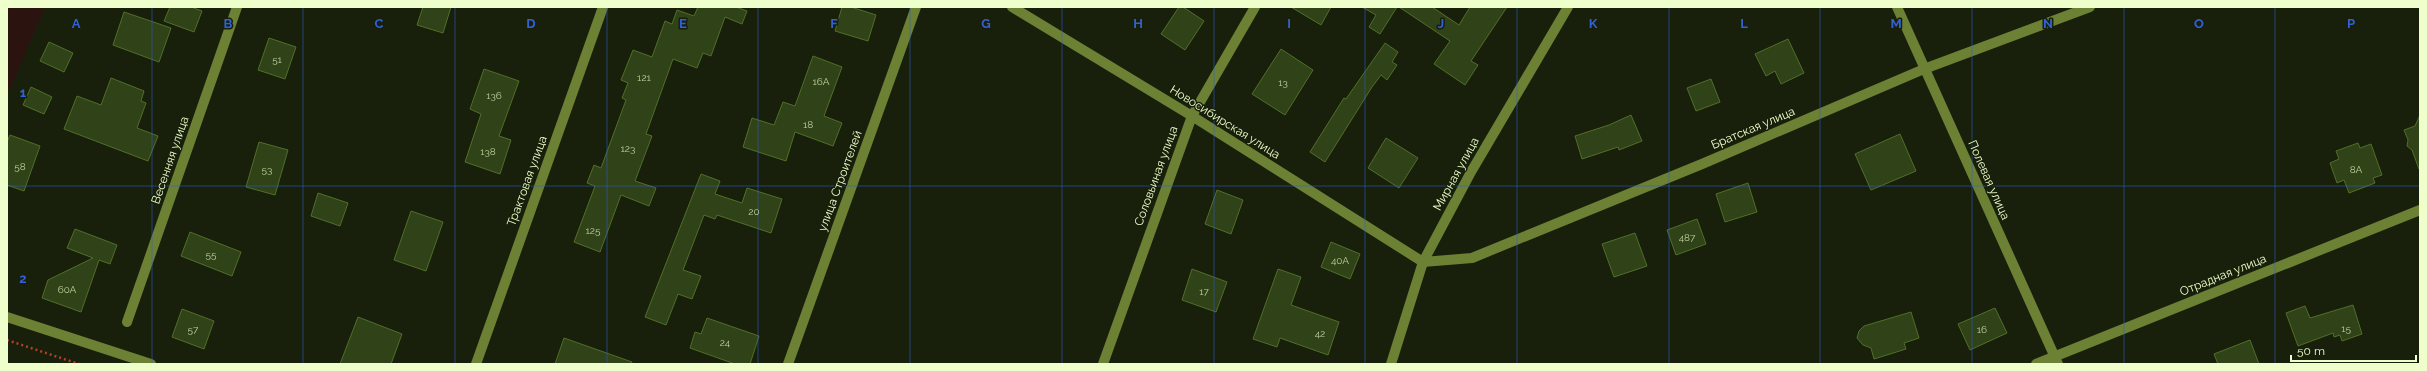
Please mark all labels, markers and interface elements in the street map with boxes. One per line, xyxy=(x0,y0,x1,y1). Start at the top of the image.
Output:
text: A xyxy=(72,16,81,31)
text: B xyxy=(224,16,233,31)
text: C xyxy=(375,16,384,31)
text: D xyxy=(526,16,536,31)
text: E xyxy=(679,16,687,31)
text: F xyxy=(830,16,838,31)
text: G xyxy=(981,16,991,31)
text: H xyxy=(1133,16,1143,31)
text: I xyxy=(1287,16,1291,31)
text: J xyxy=(1438,16,1444,31)
text: K xyxy=(1589,16,1598,31)
text: L xyxy=(1740,16,1748,31)
text: M xyxy=(1890,16,1902,31)
text: N xyxy=(2043,16,2053,31)
text: O xyxy=(2194,16,2204,31)
text: P xyxy=(2347,16,2355,31)
house number: 51 xyxy=(272,54,283,65)
house number: 121 xyxy=(637,72,652,83)
house number: 16А xyxy=(813,76,830,87)
house number: 13 xyxy=(1278,77,1288,88)
street label: Новосибирская улица xyxy=(1167,82,1283,162)
text: 1 xyxy=(20,85,27,100)
house number: 136 xyxy=(486,90,502,101)
street label: Братская улица xyxy=(1709,104,1797,152)
street label: Весенняя улица xyxy=(148,114,192,206)
house number: 18 xyxy=(803,119,813,130)
street label: Соловьиная улица xyxy=(1131,124,1181,228)
street label: улица Строителей xyxy=(815,129,865,233)
street label: Трактовая улица xyxy=(504,134,550,228)
street label: Мирная улица xyxy=(1430,135,1482,213)
street label: Полевая улица xyxy=(1965,138,2013,222)
house number: 123 xyxy=(621,143,635,154)
house number: 138 xyxy=(480,146,496,157)
house number: 58 xyxy=(14,161,26,172)
house number: 53 xyxy=(262,164,272,175)
house number: 8А xyxy=(2350,164,2363,175)
house number: 20 xyxy=(748,206,760,217)
house number: 125 xyxy=(586,225,601,236)
house number: 487 xyxy=(1679,232,1696,243)
house number: 55 xyxy=(206,249,217,260)
street label: Отрадная улица xyxy=(2178,251,2268,299)
house number: 40А xyxy=(1331,255,1349,266)
text: 2 xyxy=(19,271,27,286)
house number: 60А xyxy=(58,284,77,295)
house number: 17 xyxy=(1199,286,1209,297)
house number: 15 xyxy=(2341,323,2351,334)
house number: 57 xyxy=(188,324,199,335)
house number: 16 xyxy=(1977,324,1987,335)
house number: 42 xyxy=(1315,328,1325,339)
house number: 24 xyxy=(720,337,731,348)
scale bar xyxy=(2291,337,2416,363)
text: 50 m xyxy=(2297,344,2325,358)

